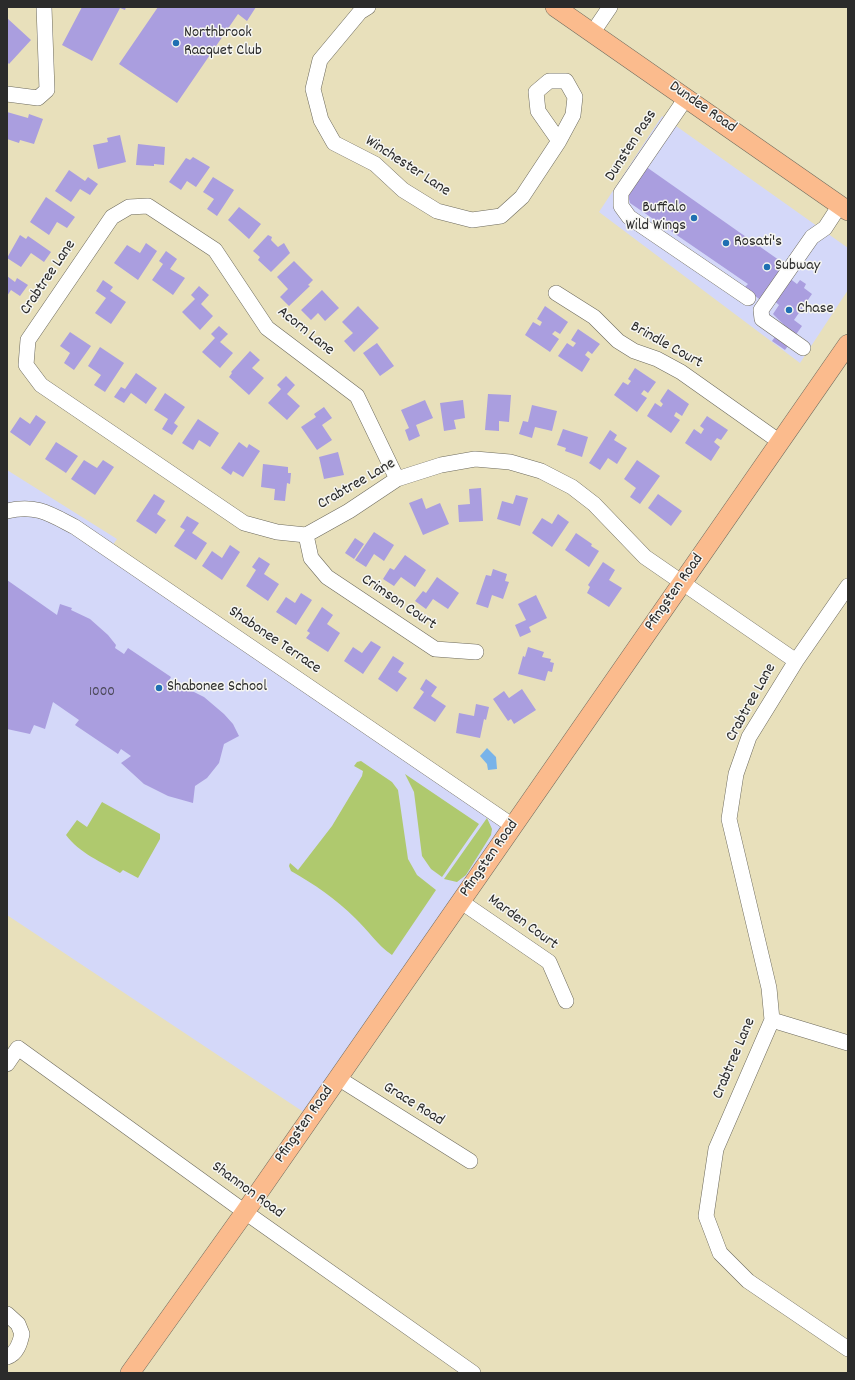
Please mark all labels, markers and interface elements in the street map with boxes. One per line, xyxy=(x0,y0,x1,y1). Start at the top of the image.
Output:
place label: Northbrook Racquet Club xyxy=(184,24,262,62)
marker: Northbrook Racquet Club xyxy=(171,38,181,48)
street label: Dundee Road xyxy=(665,78,739,138)
street label: Dunsten Pass xyxy=(602,107,662,185)
street label: Winchester Lane xyxy=(361,132,453,202)
place label: Buffalo Wild Wings xyxy=(626,199,686,237)
marker: Buffalo Wild Wings xyxy=(689,213,699,223)
place label: Rosati's xyxy=(734,233,782,253)
street label: Crabtree Lane xyxy=(17,237,81,319)
marker: Rosati's xyxy=(721,238,731,248)
place label: Subway xyxy=(775,257,820,277)
marker: Subway xyxy=(762,262,772,272)
place label: Chase xyxy=(797,300,834,320)
street label: Acorn Lane xyxy=(273,303,337,361)
marker: Chase xyxy=(784,305,794,315)
street label: Brindle Court xyxy=(627,318,705,374)
street label: Crabtree Lane xyxy=(315,455,399,515)
street label: Pfingsten Road xyxy=(641,551,709,635)
street label: Crimson Court xyxy=(357,571,439,635)
street label: Shabonee Terrace xyxy=(224,603,324,679)
street label: Crabtree Lane xyxy=(723,661,781,745)
place label: Shabonee School xyxy=(167,678,267,698)
marker: Shabonee School xyxy=(154,683,164,693)
house number: 1000 xyxy=(89,685,115,701)
street label: Pfingsten Road xyxy=(456,817,524,901)
street label: Marden Court xyxy=(483,891,561,955)
street label: Crabtree Lane xyxy=(709,1016,761,1102)
street label: Grace Road xyxy=(379,1079,447,1131)
street label: Pfingsten Road xyxy=(271,1083,339,1167)
street label: Shannon Road xyxy=(207,1158,287,1224)

